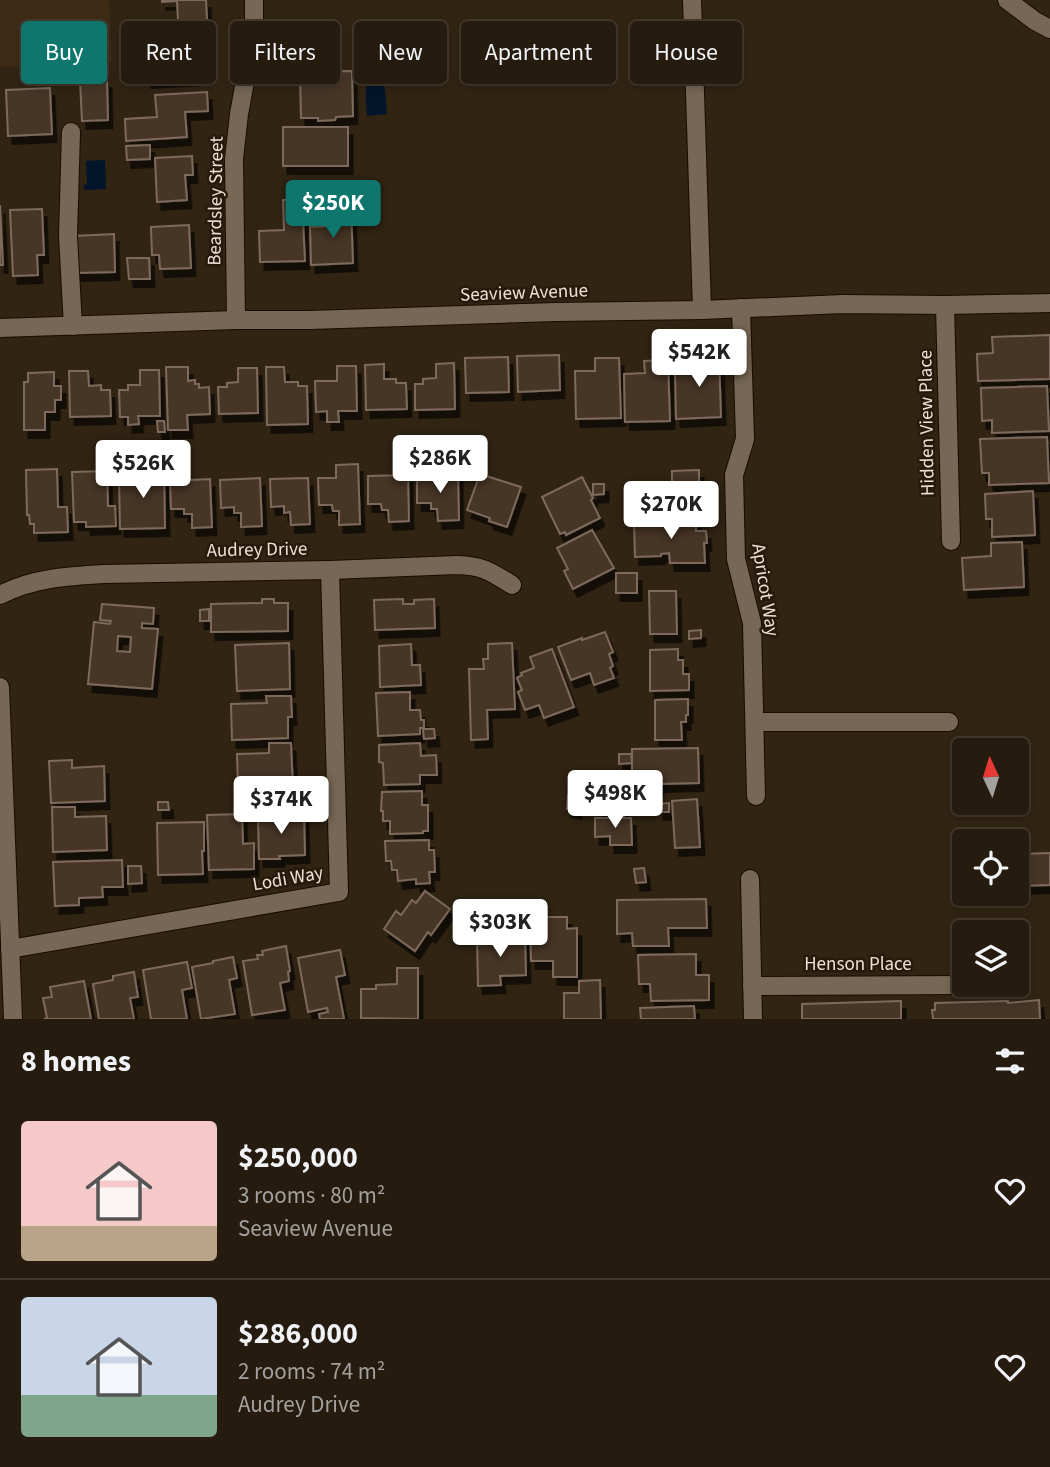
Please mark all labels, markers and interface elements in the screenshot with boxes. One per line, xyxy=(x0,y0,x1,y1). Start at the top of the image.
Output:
chip: Buy xyxy=(21,21,107,84)
chip: Rent xyxy=(121,21,216,84)
chip: Filters xyxy=(230,21,340,84)
chip: New xyxy=(354,21,447,84)
chip: Apartment xyxy=(461,21,616,84)
chip: House xyxy=(630,21,742,84)
street label: Beardsley Street xyxy=(201,135,231,266)
pin: $250K xyxy=(284,180,382,240)
text: $250K xyxy=(302,186,364,219)
street label: Seaview Avenue xyxy=(460,277,588,309)
pin: $542K xyxy=(650,330,748,389)
text: $542K xyxy=(668,335,730,368)
street label: Hidden View Place xyxy=(912,350,942,496)
pin: $286K xyxy=(391,435,489,495)
pin: $526K xyxy=(94,440,192,500)
text: $286K xyxy=(409,441,471,474)
text: $526K xyxy=(112,446,174,479)
pin: $270K xyxy=(622,482,720,541)
text: $270K xyxy=(640,487,702,520)
street label: Audrey Drive xyxy=(206,536,308,564)
street label: Apricot Way xyxy=(744,542,786,638)
north arrow xyxy=(952,738,1029,816)
map controls xyxy=(952,738,1029,997)
pin: $498K xyxy=(566,770,664,830)
pin: $374K xyxy=(232,776,330,836)
text: $498K xyxy=(584,776,646,809)
text: $374K xyxy=(250,782,312,815)
button: locate xyxy=(952,829,1029,906)
street label: Lodi Way xyxy=(250,859,326,898)
pin: $303K xyxy=(451,900,549,959)
text: $303K xyxy=(469,905,531,938)
button: layers xyxy=(952,920,1029,997)
street label: Henson Place xyxy=(804,951,912,978)
text: 8 homes xyxy=(21,1040,131,1083)
icon: filters xyxy=(991,1042,1029,1080)
text: $250,000 xyxy=(238,1136,358,1179)
icon: home xyxy=(77,1149,161,1233)
icon: heart xyxy=(991,1172,1029,1210)
text: 3 rooms · 80 m² xyxy=(238,1179,385,1212)
text: Seaview Avenue xyxy=(238,1212,393,1245)
text: $286,000 xyxy=(238,1312,358,1355)
icon: home xyxy=(77,1325,161,1409)
icon: heart xyxy=(991,1348,1029,1386)
text: 2 rooms · 74 m² xyxy=(238,1355,385,1388)
text: Audrey Drive xyxy=(238,1388,360,1421)

